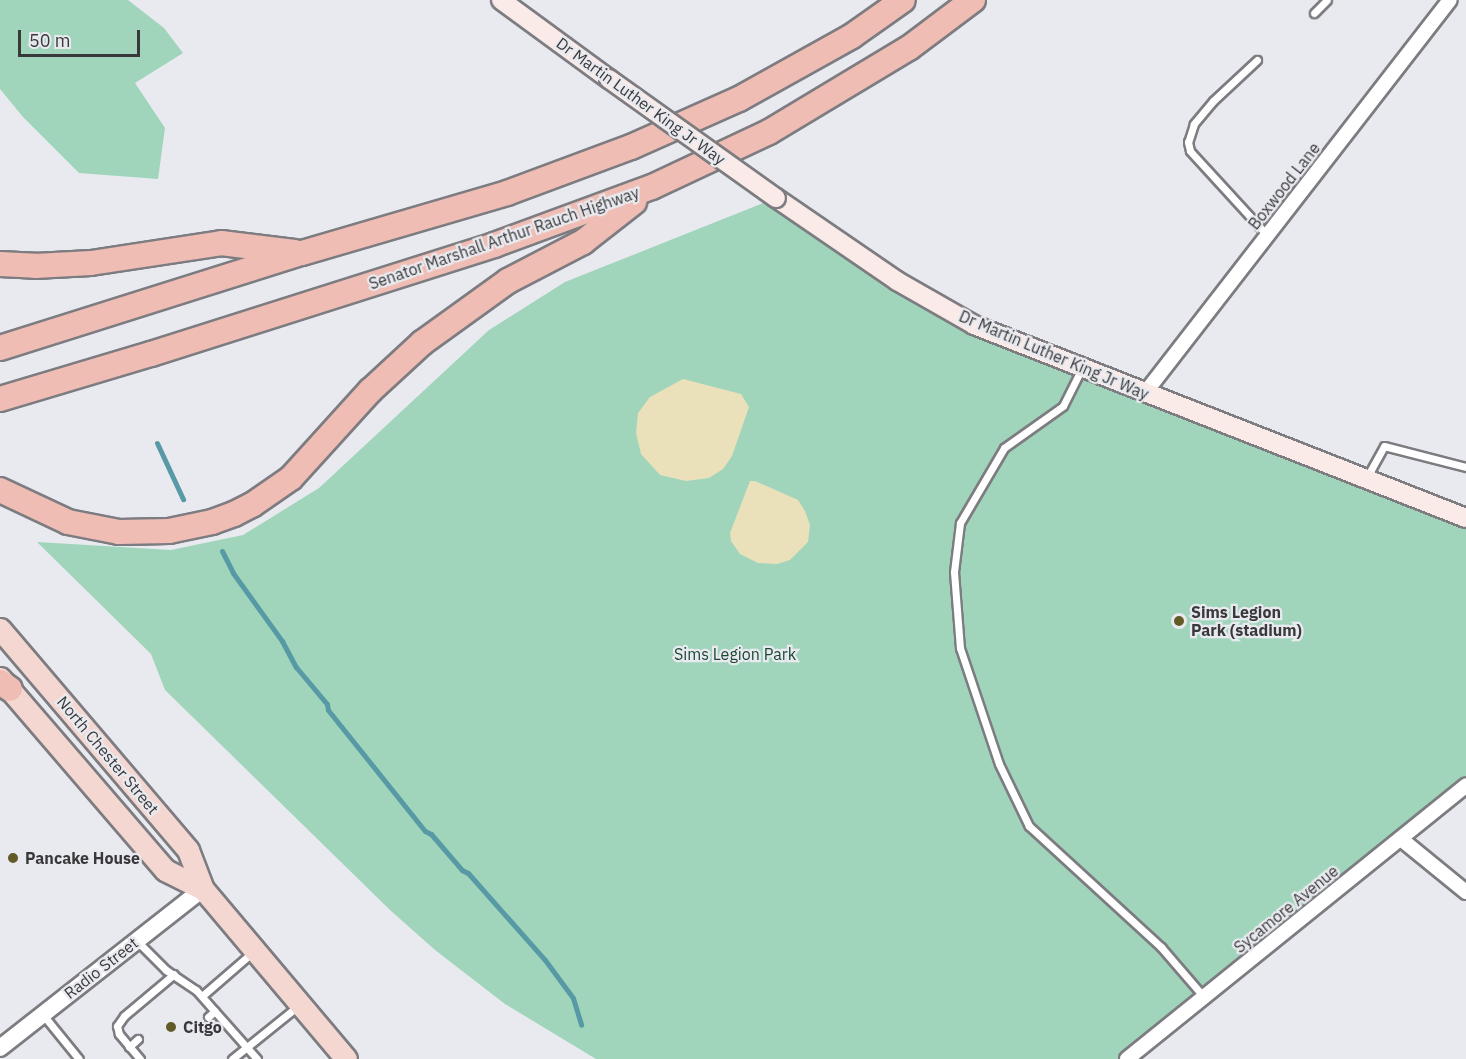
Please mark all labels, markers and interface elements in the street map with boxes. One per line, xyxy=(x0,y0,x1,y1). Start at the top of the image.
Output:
scale bar xyxy=(21,18,142,56)
text: 50 m xyxy=(29,29,71,52)
street label: Dr Martin Luther King Jr Way xyxy=(553,33,729,169)
street label: Boxwood Lane xyxy=(1244,139,1324,233)
street label: Senator Marshall Arthur Rauch Highway xyxy=(366,183,642,293)
street label: Dr Martin Luther King Jr Way xyxy=(956,306,1152,404)
place label: Sims Legion Park (stadium) xyxy=(1191,602,1302,640)
marker: Sims Legion Park (stadium) xyxy=(1172,614,1186,628)
park label: Sims Legion Park xyxy=(674,644,796,664)
street label: North Chester Street xyxy=(53,692,163,818)
place label: Pancake House xyxy=(25,848,140,868)
marker: Pancake House xyxy=(6,851,20,865)
street label: Sycamore Avenue xyxy=(1230,861,1342,957)
street label: Radio Street xyxy=(60,933,142,1003)
place label: Citgo xyxy=(183,1017,222,1037)
marker: Citgo xyxy=(164,1020,178,1034)

